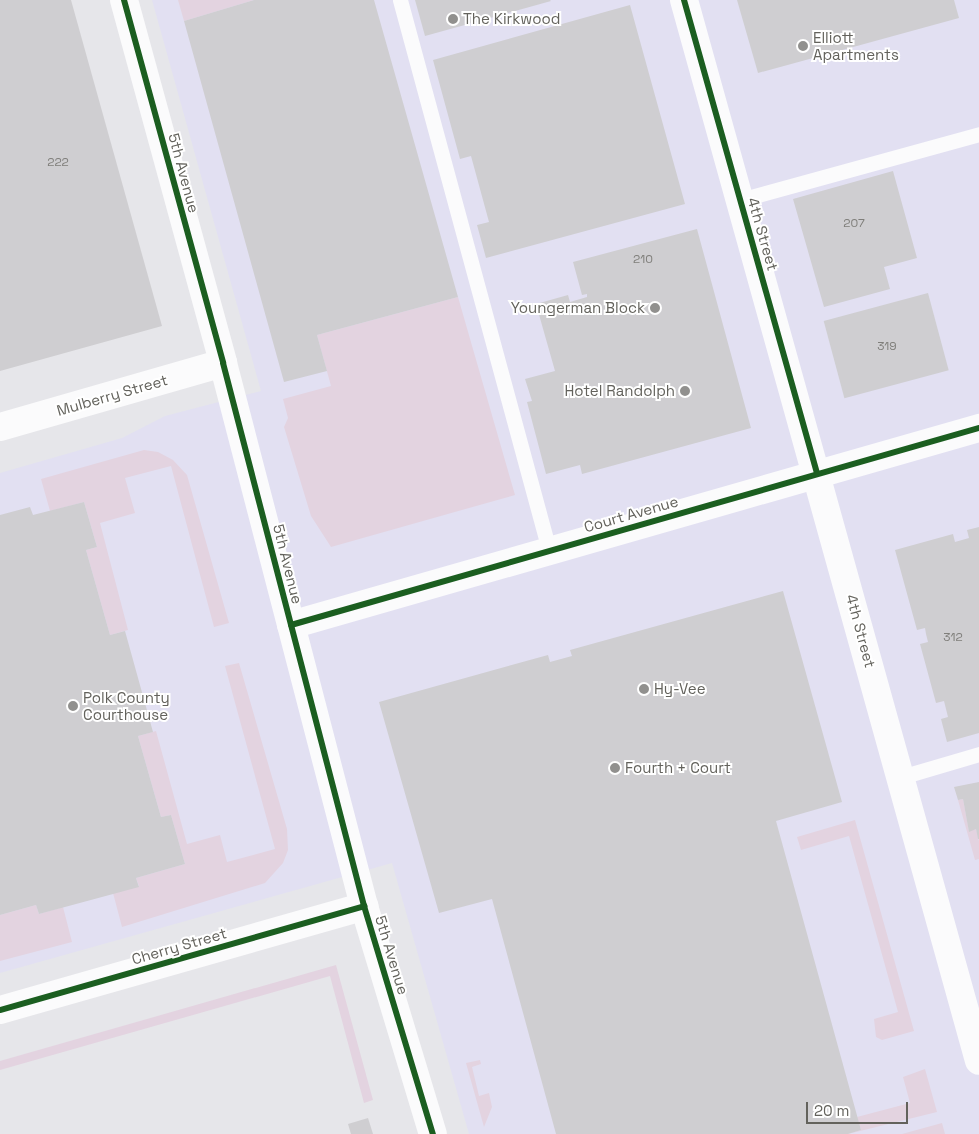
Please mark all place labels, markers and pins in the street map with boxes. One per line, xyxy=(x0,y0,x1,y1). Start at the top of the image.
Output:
place label: The Kirkwood xyxy=(463,10,560,28)
marker: The Kirkwood xyxy=(447,13,459,25)
place label: Elliott Apartments xyxy=(813,28,899,63)
marker: Elliott Apartments xyxy=(797,40,809,52)
place label: Youngerman Block xyxy=(511,299,645,317)
marker: Youngerman Block xyxy=(649,302,661,314)
place label: Hotel Randolph xyxy=(564,382,675,400)
marker: Hotel Randolph xyxy=(679,385,691,397)
place label: Hy-Vee xyxy=(654,680,706,698)
marker: Hy-Vee xyxy=(638,683,650,695)
place label: Polk County Courthouse xyxy=(83,688,170,723)
marker: Polk County Courthouse xyxy=(67,700,79,712)
place label: Fourth + Court xyxy=(625,759,731,777)
marker: Fourth + Court xyxy=(609,762,621,774)

